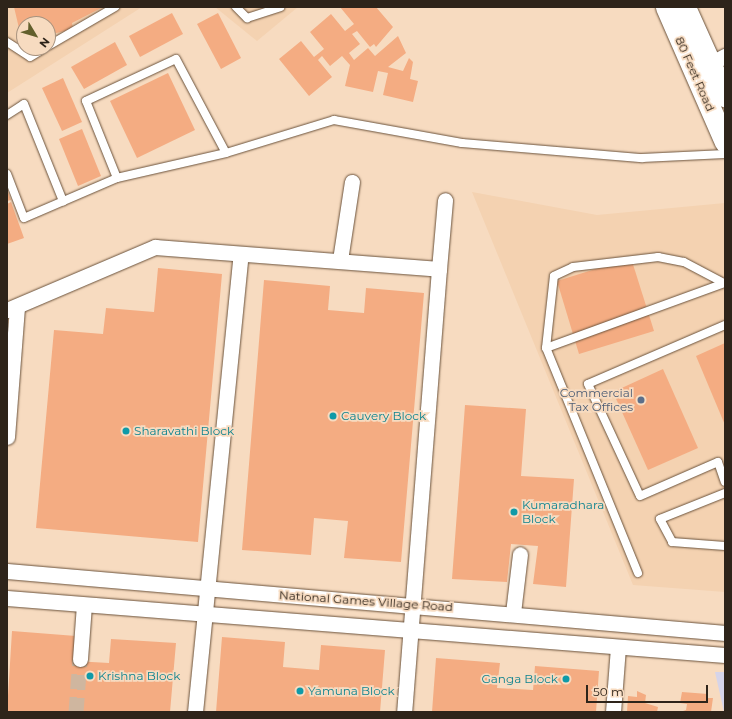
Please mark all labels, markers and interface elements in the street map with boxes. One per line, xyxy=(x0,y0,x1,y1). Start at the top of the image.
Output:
north arrow xyxy=(16,16,56,56)
text: N xyxy=(36,35,53,51)
street label: 80 Feet Road xyxy=(672,35,718,113)
place label: Commercial Tax Offices xyxy=(560,386,633,414)
marker: Commercial Tax Offices xyxy=(636,395,646,405)
place label: Cauvery Block xyxy=(341,409,426,423)
marker: Cauvery Block xyxy=(328,411,338,421)
place label: Sharavathi Block xyxy=(134,424,234,438)
marker: Sharavathi Block xyxy=(121,426,131,436)
place label: Kumaradhara Block xyxy=(522,498,604,526)
marker: Kumaradhara Block xyxy=(509,507,519,517)
street label: National Games Village Road xyxy=(279,588,453,614)
place label: Krishna Block xyxy=(98,669,180,683)
marker: Krishna Block xyxy=(85,671,95,681)
place label: Ganga Block xyxy=(481,672,558,686)
marker: Ganga Block xyxy=(561,674,571,684)
scale bar xyxy=(588,677,710,703)
place label: Yamuna Block xyxy=(308,684,395,698)
text: 50 m xyxy=(593,684,624,699)
marker: Yamuna Block xyxy=(295,686,305,696)

